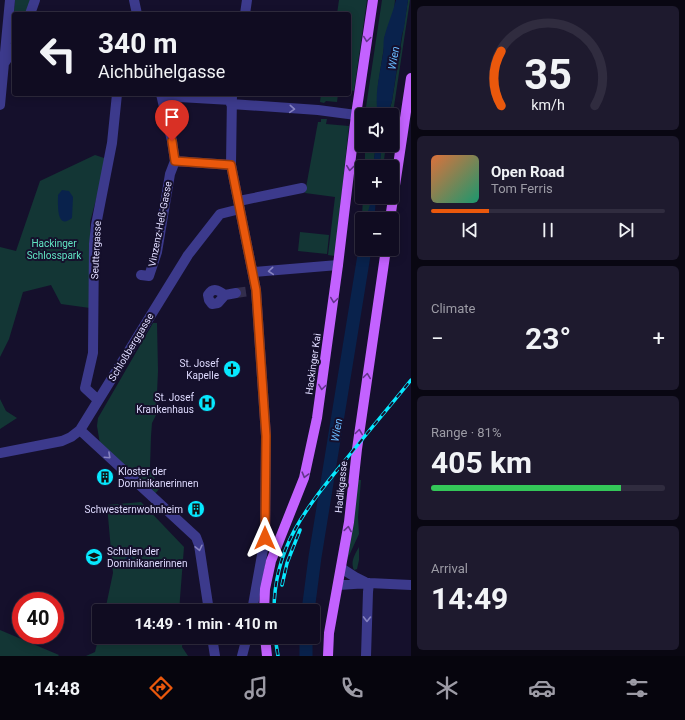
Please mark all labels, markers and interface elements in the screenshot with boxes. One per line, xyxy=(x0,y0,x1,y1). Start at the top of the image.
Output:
text: 340 m xyxy=(98,27,177,60)
icon: left xyxy=(32,28,84,80)
one-way arrow xyxy=(363,36,372,42)
water label: Wien xyxy=(386,45,402,71)
text: 35 xyxy=(524,50,572,99)
text: Aichbühelgasse xyxy=(98,61,225,82)
text: km/h xyxy=(531,97,565,113)
pin xyxy=(155,100,189,141)
one-way arrow xyxy=(289,104,295,113)
icon: arrive xyxy=(161,106,183,128)
map controls xyxy=(355,108,399,256)
button: sound xyxy=(355,108,399,152)
button: + xyxy=(355,160,399,204)
text: Open Road xyxy=(491,163,565,181)
one-way arrow xyxy=(346,165,355,171)
street label: Vinzenz-Heß-Gasse xyxy=(146,180,174,268)
text: Tom Ferris xyxy=(491,181,553,196)
button: − xyxy=(355,212,399,256)
icon: previous xyxy=(459,219,481,241)
icon: pause xyxy=(537,219,559,241)
icon: next xyxy=(615,219,637,241)
street label: Seuttergasse xyxy=(89,220,103,280)
park label: Hackinger Schlosspark xyxy=(27,238,82,261)
one-way arrow xyxy=(268,266,274,275)
one-way arrow xyxy=(330,297,339,303)
text: Climate xyxy=(431,301,475,316)
street label: Schloßberggasse xyxy=(106,311,156,383)
text: 23° xyxy=(525,321,571,356)
text: − xyxy=(431,326,444,351)
text: + xyxy=(653,326,665,351)
street label: Hackinger Kai xyxy=(303,333,323,395)
place label: St. Josef Kapelle xyxy=(180,358,220,381)
church icon: St. Josef Kapelle xyxy=(222,359,242,379)
one-way arrow xyxy=(362,373,371,379)
one-way arrow xyxy=(318,384,327,390)
place label: St. Josef Krankenhaus xyxy=(136,392,195,415)
hospital icon: St. Josef Krankenhaus xyxy=(197,393,217,413)
water label: Wien xyxy=(329,417,345,443)
text: Range · 81% xyxy=(431,425,501,440)
one-way arrow xyxy=(354,429,363,435)
text: 405 km xyxy=(431,445,532,480)
one-way arrow xyxy=(103,452,111,459)
street label: Hadikgasse xyxy=(333,460,349,514)
place label: Kloster der Dominikanerinnen xyxy=(118,466,198,489)
building icon: Kloster der Dominikanerinnen xyxy=(95,467,115,487)
one-way arrow xyxy=(301,471,310,478)
building icon: Schwesternwohnheim xyxy=(186,499,206,519)
place label: Schwesternwohnheim xyxy=(85,504,183,515)
position arrow xyxy=(244,517,286,559)
one-way arrow xyxy=(343,526,352,532)
one-way arrow xyxy=(194,544,202,551)
place label: Schulen der Dominikanerinnen xyxy=(107,546,187,569)
school or university icon: Schulen der Dominikanerinnen xyxy=(84,547,104,567)
text: Arrival xyxy=(431,561,468,576)
text: 14:49 xyxy=(431,581,508,616)
speed limit sign: 40 xyxy=(12,592,64,644)
text: 14:49 · 1 min · 410 m xyxy=(135,615,277,633)
one-way arrow xyxy=(363,616,371,622)
icon: directions xyxy=(147,674,175,702)
icon: music xyxy=(242,674,270,702)
icon: phone xyxy=(338,674,366,702)
icon: climate xyxy=(433,674,461,702)
icon: car xyxy=(528,674,556,702)
icon: filters xyxy=(623,674,651,702)
text: 14:48 xyxy=(34,678,80,699)

